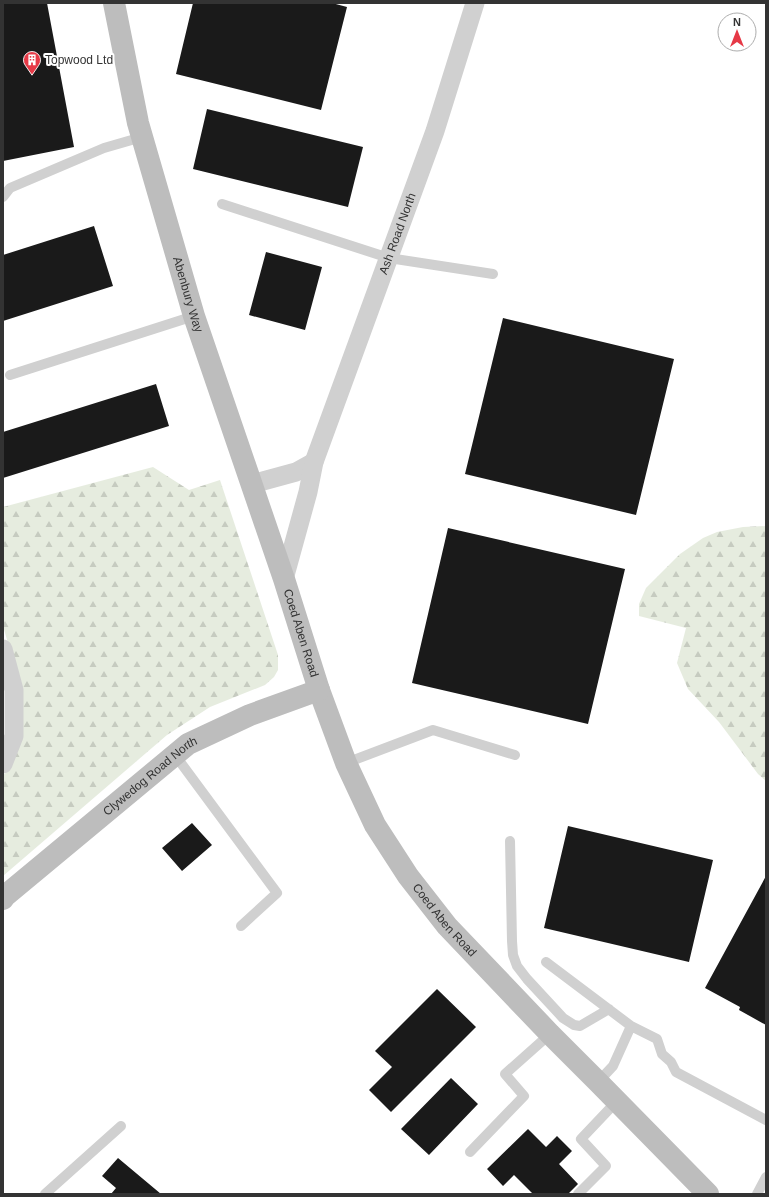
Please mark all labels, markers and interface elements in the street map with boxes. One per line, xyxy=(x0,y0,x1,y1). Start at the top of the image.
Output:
north arrow xyxy=(717,12,757,52)
text: N xyxy=(733,16,741,28)
building icon: Topwood Ltd xyxy=(22,50,42,75)
place label: Topwood Ltd xyxy=(45,53,113,67)
street label: Ash Road North xyxy=(376,191,419,276)
street label: Abenbury Way xyxy=(170,255,206,334)
street label: Coed Aben Road xyxy=(281,587,321,679)
street label: Clywedog Road North xyxy=(100,734,199,819)
street label: Coed Aben Road xyxy=(410,881,479,960)

